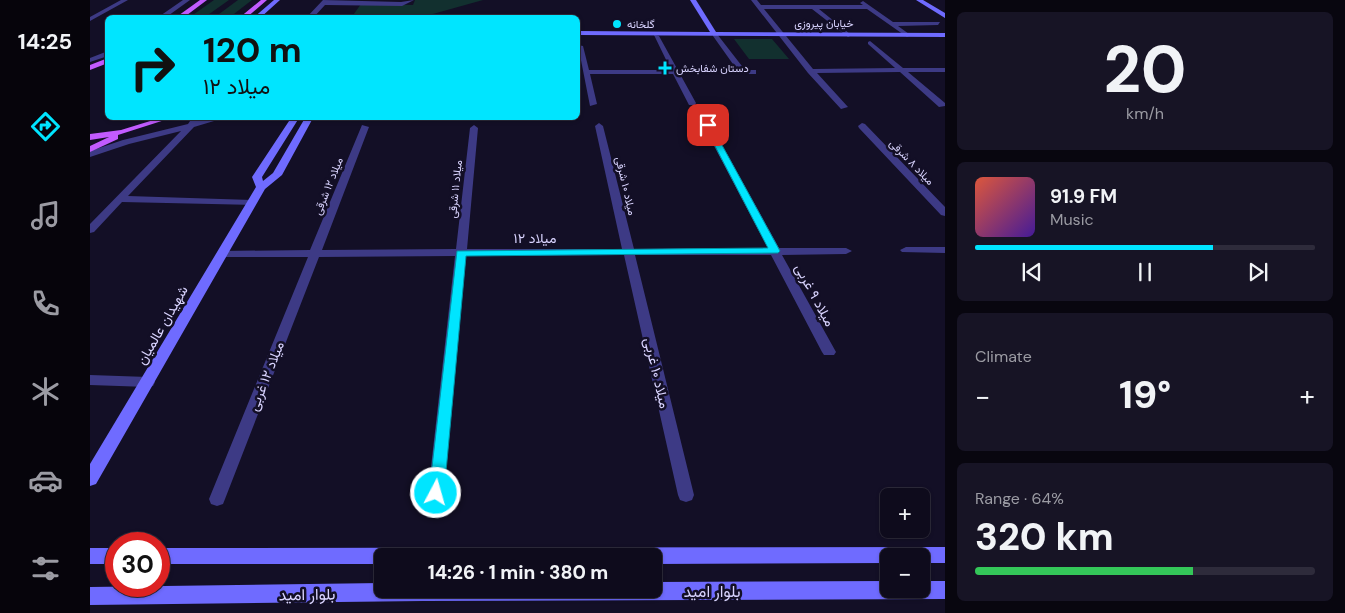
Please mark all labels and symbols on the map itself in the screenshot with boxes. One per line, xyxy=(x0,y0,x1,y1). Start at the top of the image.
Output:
street label: خیابان پیروزی xyxy=(794,16,854,31)
place label: گلخانه xyxy=(627,17,655,31)
marker: گلخانه xyxy=(611,18,623,30)
marker: دستان شفابخش xyxy=(658,61,672,75)
place label: دستان شفابخش xyxy=(676,61,749,75)
pin xyxy=(687,104,729,146)
street label: میلاد ۸ شرقی xyxy=(887,136,937,188)
street label: میلاد ۱۲ شرقی xyxy=(310,155,346,217)
street label: میلاد ۱۰ شرقی xyxy=(612,155,640,217)
street label: میلاد ۱۱ شرقی xyxy=(445,159,465,219)
street label: میلاد ۱۲ xyxy=(514,229,556,247)
street label: میلاد ۹ غربی xyxy=(791,260,839,330)
street label: شهیدان عالمیان xyxy=(132,282,192,368)
street label: میلاد ۱۰ غربی xyxy=(640,336,674,410)
street label: میلاد ۱۲ غربی xyxy=(244,339,288,413)
position arrow xyxy=(409,466,461,518)
speed limit sign: 30 xyxy=(105,532,170,597)
street label: بلوار امید xyxy=(684,581,740,602)
street label: بلوار امید xyxy=(278,584,336,605)

